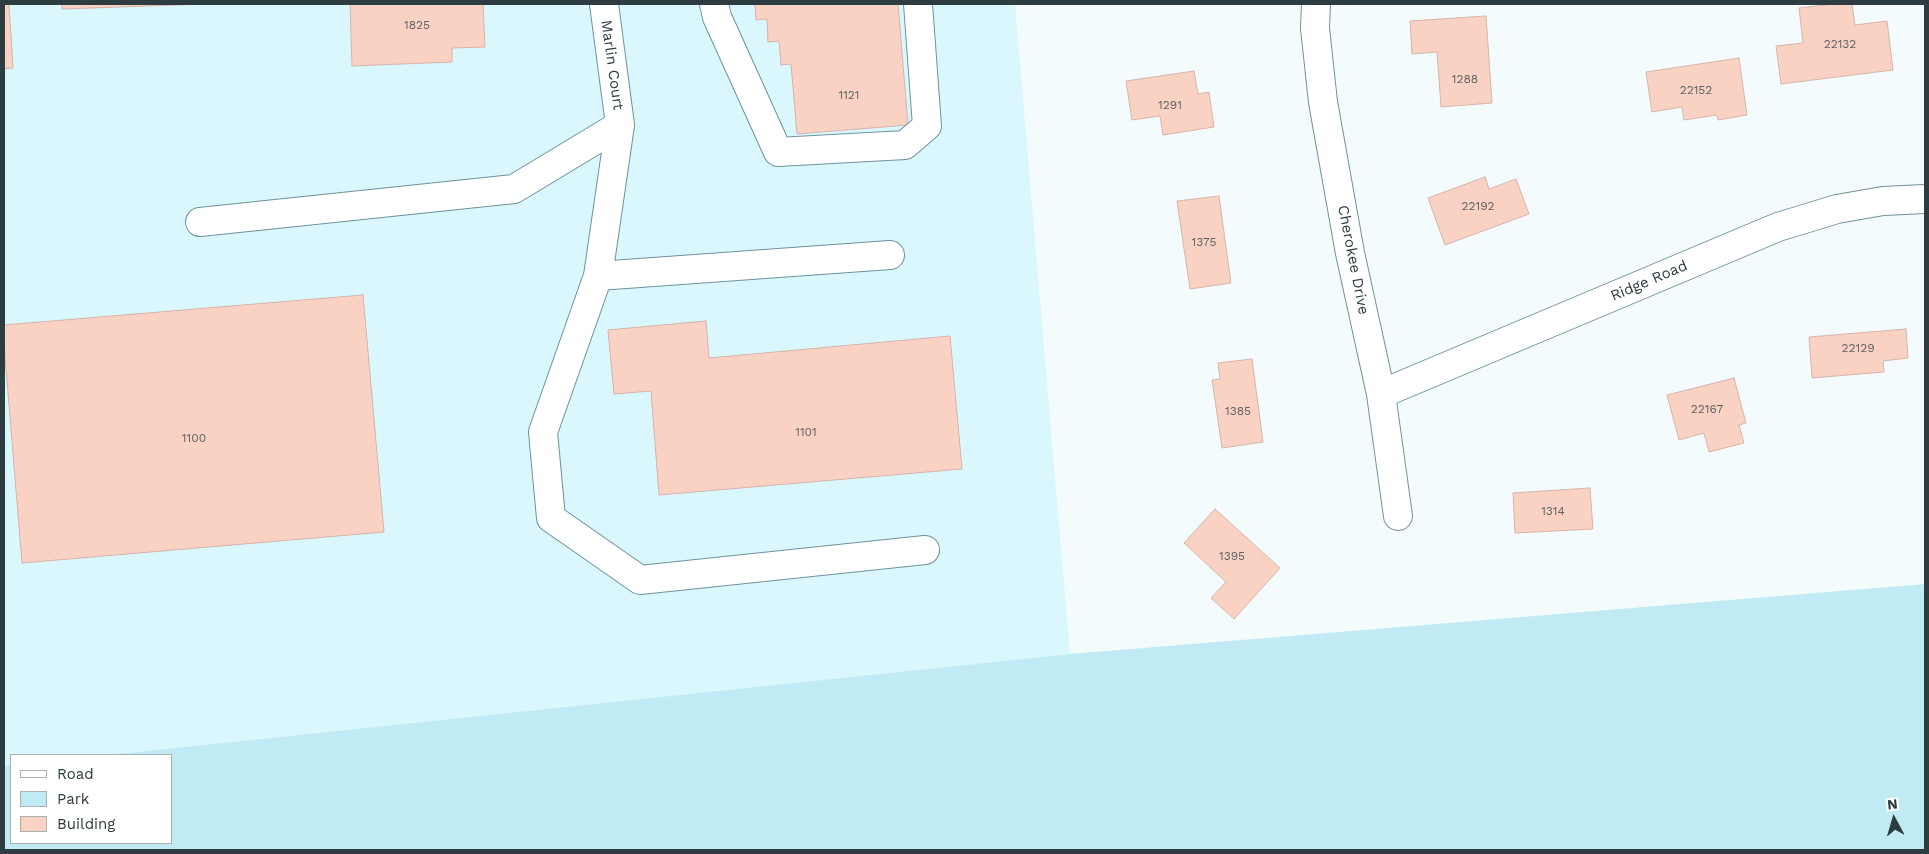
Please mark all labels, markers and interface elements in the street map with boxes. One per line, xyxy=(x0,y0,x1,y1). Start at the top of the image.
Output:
house number: 1825 xyxy=(404,18,430,32)
street label: Marlin Court xyxy=(597,19,627,111)
house number: 22132 xyxy=(1824,37,1856,51)
house number: 1288 xyxy=(1452,72,1478,86)
house number: 22152 xyxy=(1680,83,1712,97)
house number: 1121 xyxy=(838,88,860,102)
house number: 1291 xyxy=(1158,98,1182,112)
house number: 22192 xyxy=(1461,199,1495,213)
street label: Cherokee Drive xyxy=(1334,204,1372,316)
house number: 1375 xyxy=(1192,235,1216,249)
street label: Ridge Road xyxy=(1608,257,1690,305)
house number: 22129 xyxy=(1841,341,1875,355)
house number: 22167 xyxy=(1691,402,1723,416)
house number: 1385 xyxy=(1225,404,1251,418)
house number: 1101 xyxy=(795,425,817,439)
house number: 1100 xyxy=(182,431,206,445)
house number: 1314 xyxy=(1541,504,1565,518)
house number: 1395 xyxy=(1219,549,1245,563)
legend xyxy=(10,754,172,844)
text: Road xyxy=(57,765,94,783)
text: Park xyxy=(57,790,89,808)
north arrow xyxy=(1869,794,1919,844)
text: N xyxy=(1886,796,1898,813)
text: Building xyxy=(57,815,115,833)

